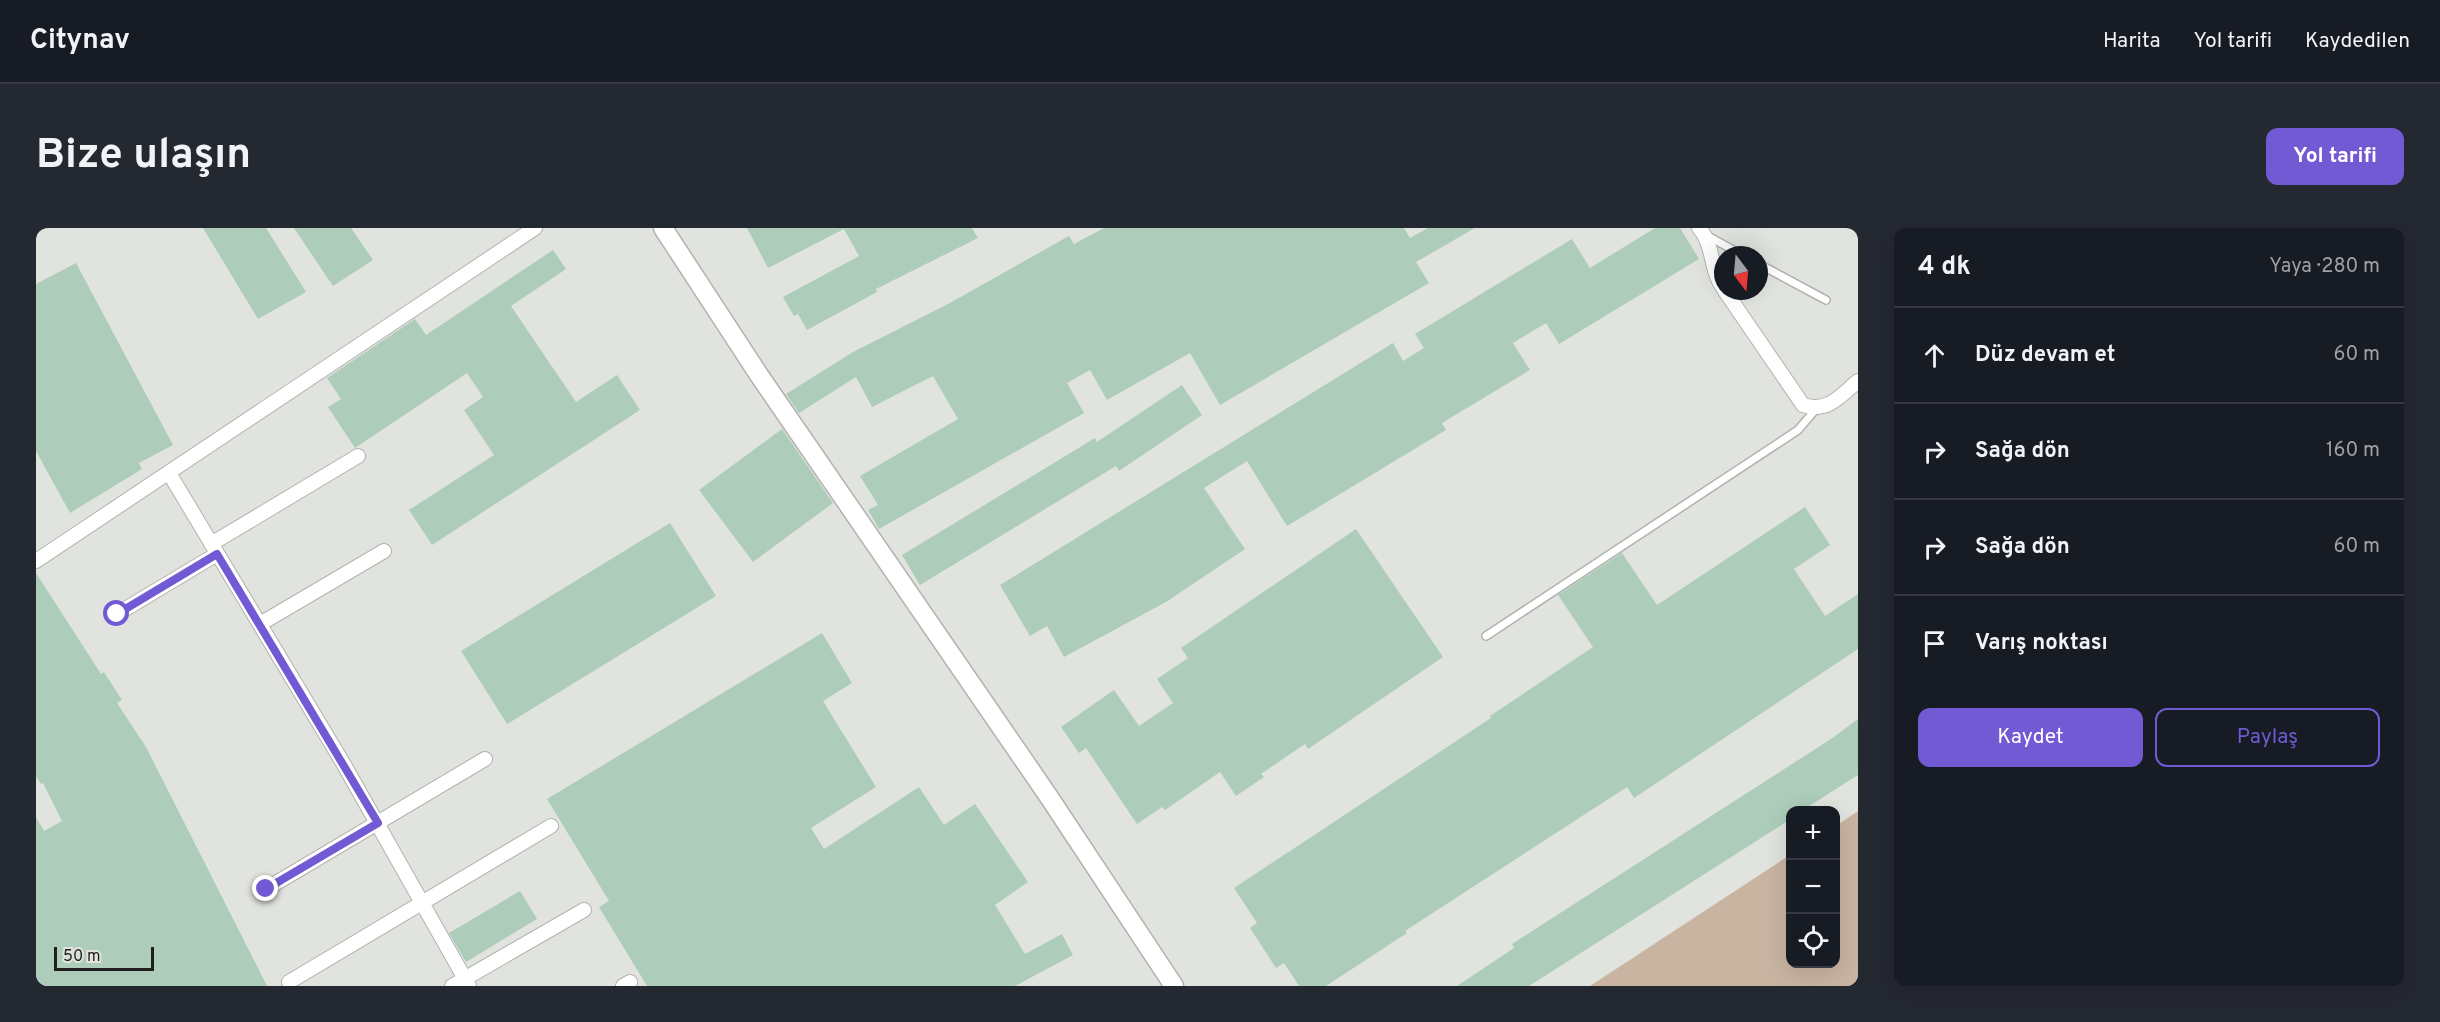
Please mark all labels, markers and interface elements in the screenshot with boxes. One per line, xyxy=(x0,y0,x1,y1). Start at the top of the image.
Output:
text: Citynav xyxy=(30,23,130,59)
text: Harita xyxy=(2103,28,2161,55)
text: Yol tarifi xyxy=(2194,28,2272,55)
text: Kaydedilen xyxy=(2305,28,2410,55)
button: Yol tarifi xyxy=(2266,128,2404,185)
text: Bize ulaşın xyxy=(36,130,251,183)
north arrow xyxy=(1714,246,1768,300)
text: 4 dk xyxy=(1918,251,1971,284)
text: Yaya · 280 m xyxy=(2269,254,2380,280)
icon: ahead xyxy=(1918,339,1951,372)
text: Düz devam et xyxy=(1975,342,2115,369)
text: 60 m xyxy=(2334,342,2380,368)
icon: right xyxy=(1918,435,1951,468)
text: Sağa dön xyxy=(1975,438,2070,465)
text: 160 m xyxy=(2326,438,2380,464)
icon: right xyxy=(1918,531,1951,564)
text: Sağa dön xyxy=(1975,534,2070,561)
text: 60 m xyxy=(2334,534,2380,560)
route start xyxy=(103,600,129,626)
icon: arrive xyxy=(1918,627,1951,660)
text: Varış noktası xyxy=(1975,630,2108,657)
button: Kaydet xyxy=(1918,708,2143,767)
button: Paylaş xyxy=(2155,708,2380,767)
map controls xyxy=(1786,806,1840,968)
button: + xyxy=(1786,806,1840,860)
button: − xyxy=(1786,860,1840,914)
route end xyxy=(252,875,278,901)
button: locate xyxy=(1786,914,1840,968)
scale bar xyxy=(54,944,154,972)
text: 50 m xyxy=(63,947,101,967)

